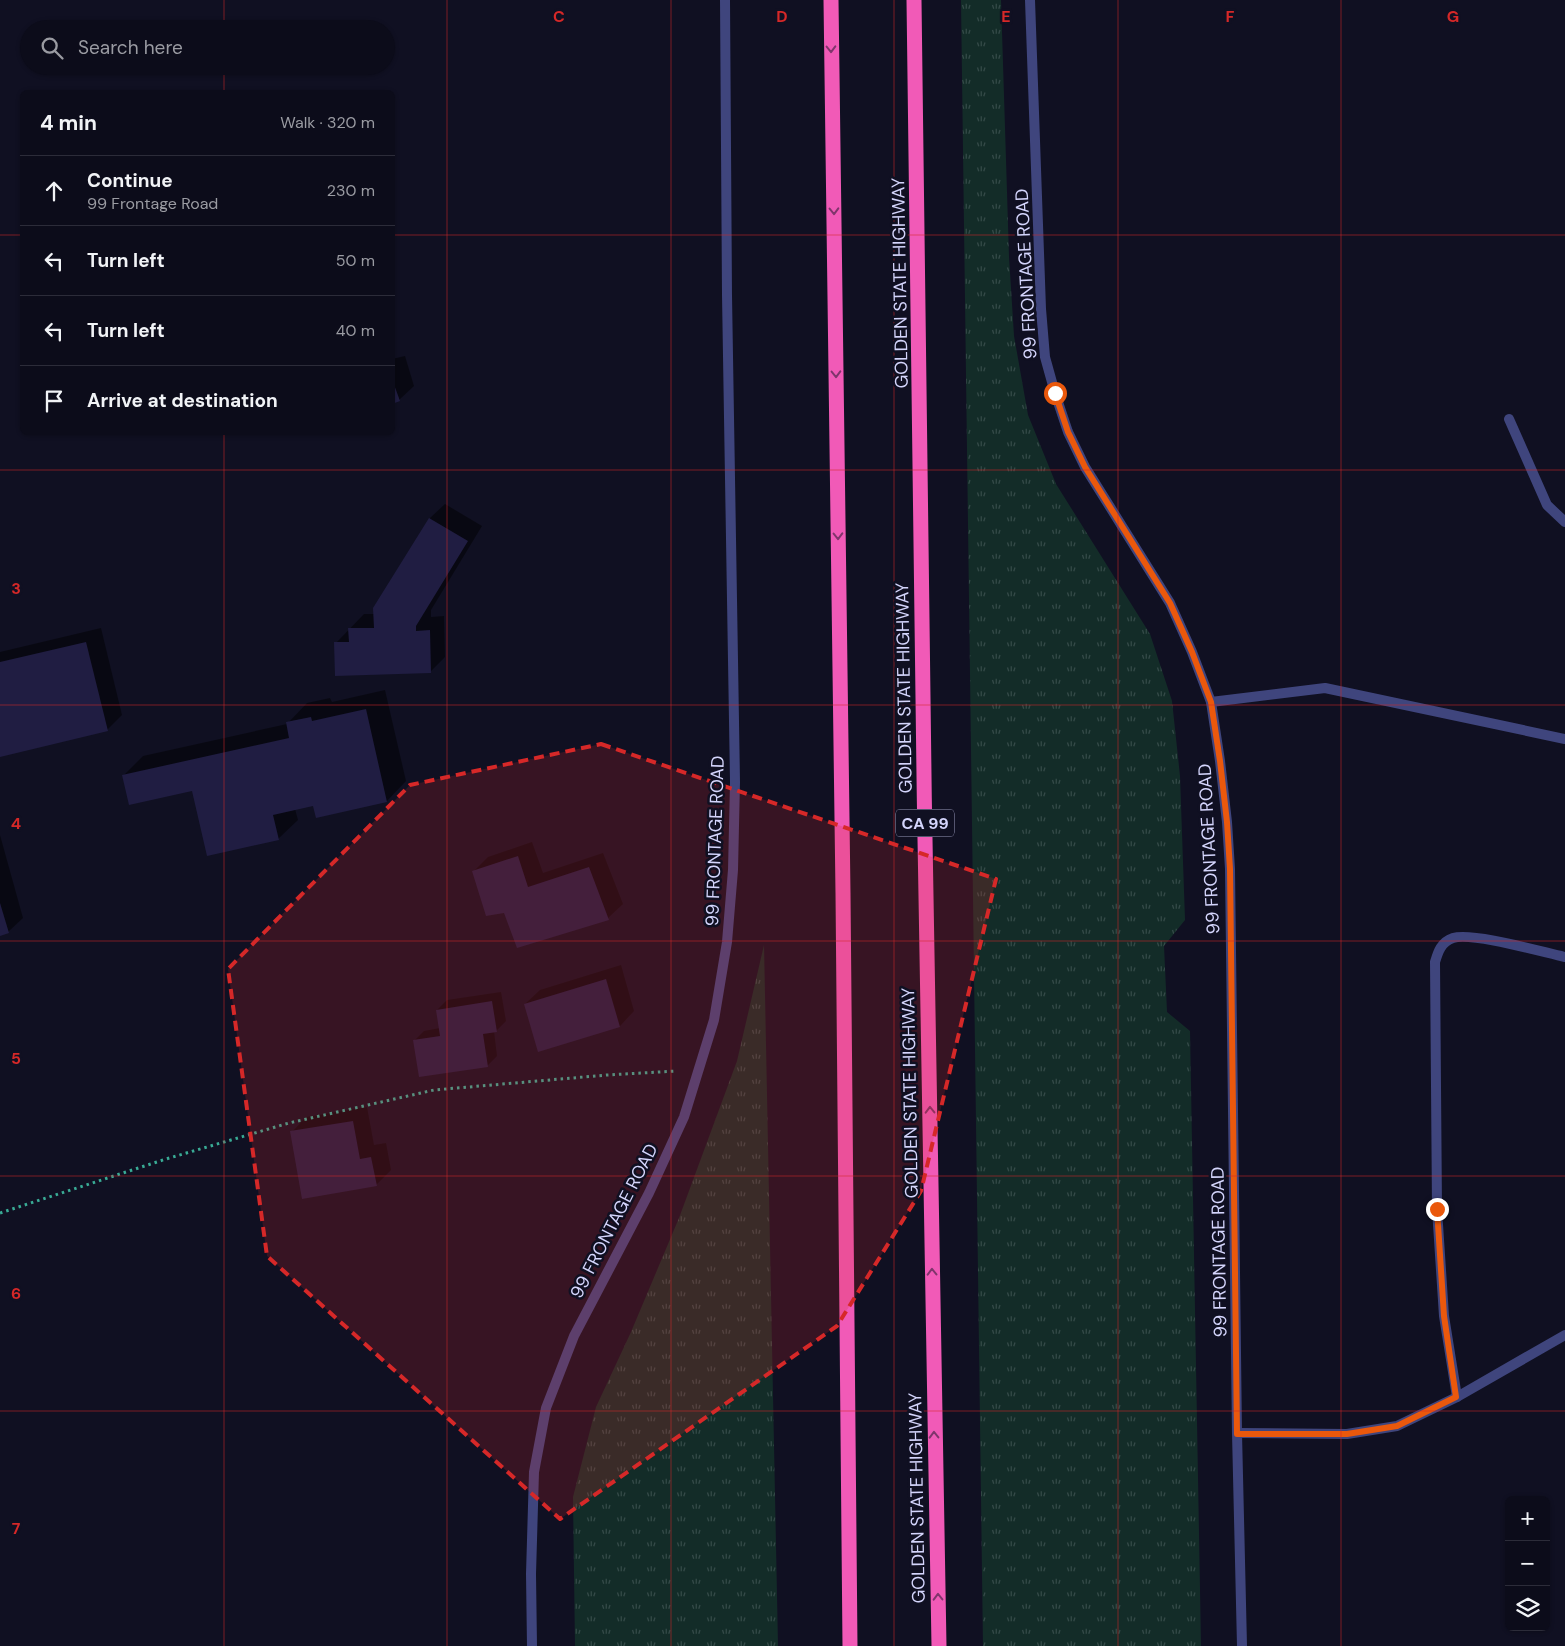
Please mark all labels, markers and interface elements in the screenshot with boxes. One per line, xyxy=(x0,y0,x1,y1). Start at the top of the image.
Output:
text: C xyxy=(553,6,565,27)
text: D xyxy=(776,6,788,27)
text: E xyxy=(1001,6,1011,27)
text: F xyxy=(1226,6,1235,27)
text: G xyxy=(1447,6,1459,27)
search box xyxy=(20,20,395,75)
icon: search xyxy=(38,34,66,62)
text: Search here xyxy=(78,35,183,60)
one-way arrow xyxy=(826,45,837,53)
text: 4 min xyxy=(40,109,97,137)
text: Walk · 320 m xyxy=(280,112,375,133)
text: Continue xyxy=(87,168,173,193)
icon: ahead xyxy=(40,177,68,205)
street label: GOLDEN STATE HIGHWAY xyxy=(886,177,914,389)
text: 230 m xyxy=(327,180,375,201)
street label: 99 FRONTAGE ROAD xyxy=(1010,188,1042,360)
text: 99 Frontage Road xyxy=(87,193,218,214)
one-way arrow xyxy=(829,208,839,215)
icon: left xyxy=(40,247,68,275)
text: Turn left xyxy=(87,248,165,273)
text: 50 m xyxy=(336,250,375,271)
icon: left xyxy=(40,317,68,345)
text: Turn left xyxy=(87,318,165,343)
text: 40 m xyxy=(336,320,375,341)
one-way arrow xyxy=(831,370,841,378)
route start xyxy=(1044,382,1067,405)
icon: arrive xyxy=(40,387,68,415)
text: Arrive at destination xyxy=(87,388,278,413)
one-way arrow xyxy=(833,532,843,540)
text: 3 xyxy=(11,578,21,599)
street label: GOLDEN STATE HIGHWAY xyxy=(890,582,918,794)
street label: 99 FRONTAGE ROAD xyxy=(700,755,730,927)
street label: 99 FRONTAGE ROAD xyxy=(1193,763,1225,935)
road number: CA 99 xyxy=(896,810,954,836)
text: 4 xyxy=(11,813,21,834)
street label: GOLDEN STATE HIGHWAY xyxy=(896,987,924,1199)
text: 5 xyxy=(11,1048,21,1069)
one-way arrow xyxy=(924,1106,935,1114)
street label: 99 FRONTAGE ROAD xyxy=(565,1140,663,1302)
street label: 99 FRONTAGE ROAD xyxy=(1206,1166,1232,1338)
route end xyxy=(1426,1198,1449,1221)
one-way arrow xyxy=(927,1268,937,1276)
text: 6 xyxy=(11,1283,21,1304)
street label: GOLDEN STATE HIGHWAY xyxy=(903,1392,931,1604)
one-way arrow xyxy=(929,1431,939,1438)
map controls xyxy=(1505,1496,1550,1631)
button: + xyxy=(1505,1496,1550,1541)
text: 7 xyxy=(12,1518,21,1539)
button: − xyxy=(1505,1541,1550,1586)
button: layers xyxy=(1505,1586,1550,1631)
one-way arrow xyxy=(933,1593,943,1601)

